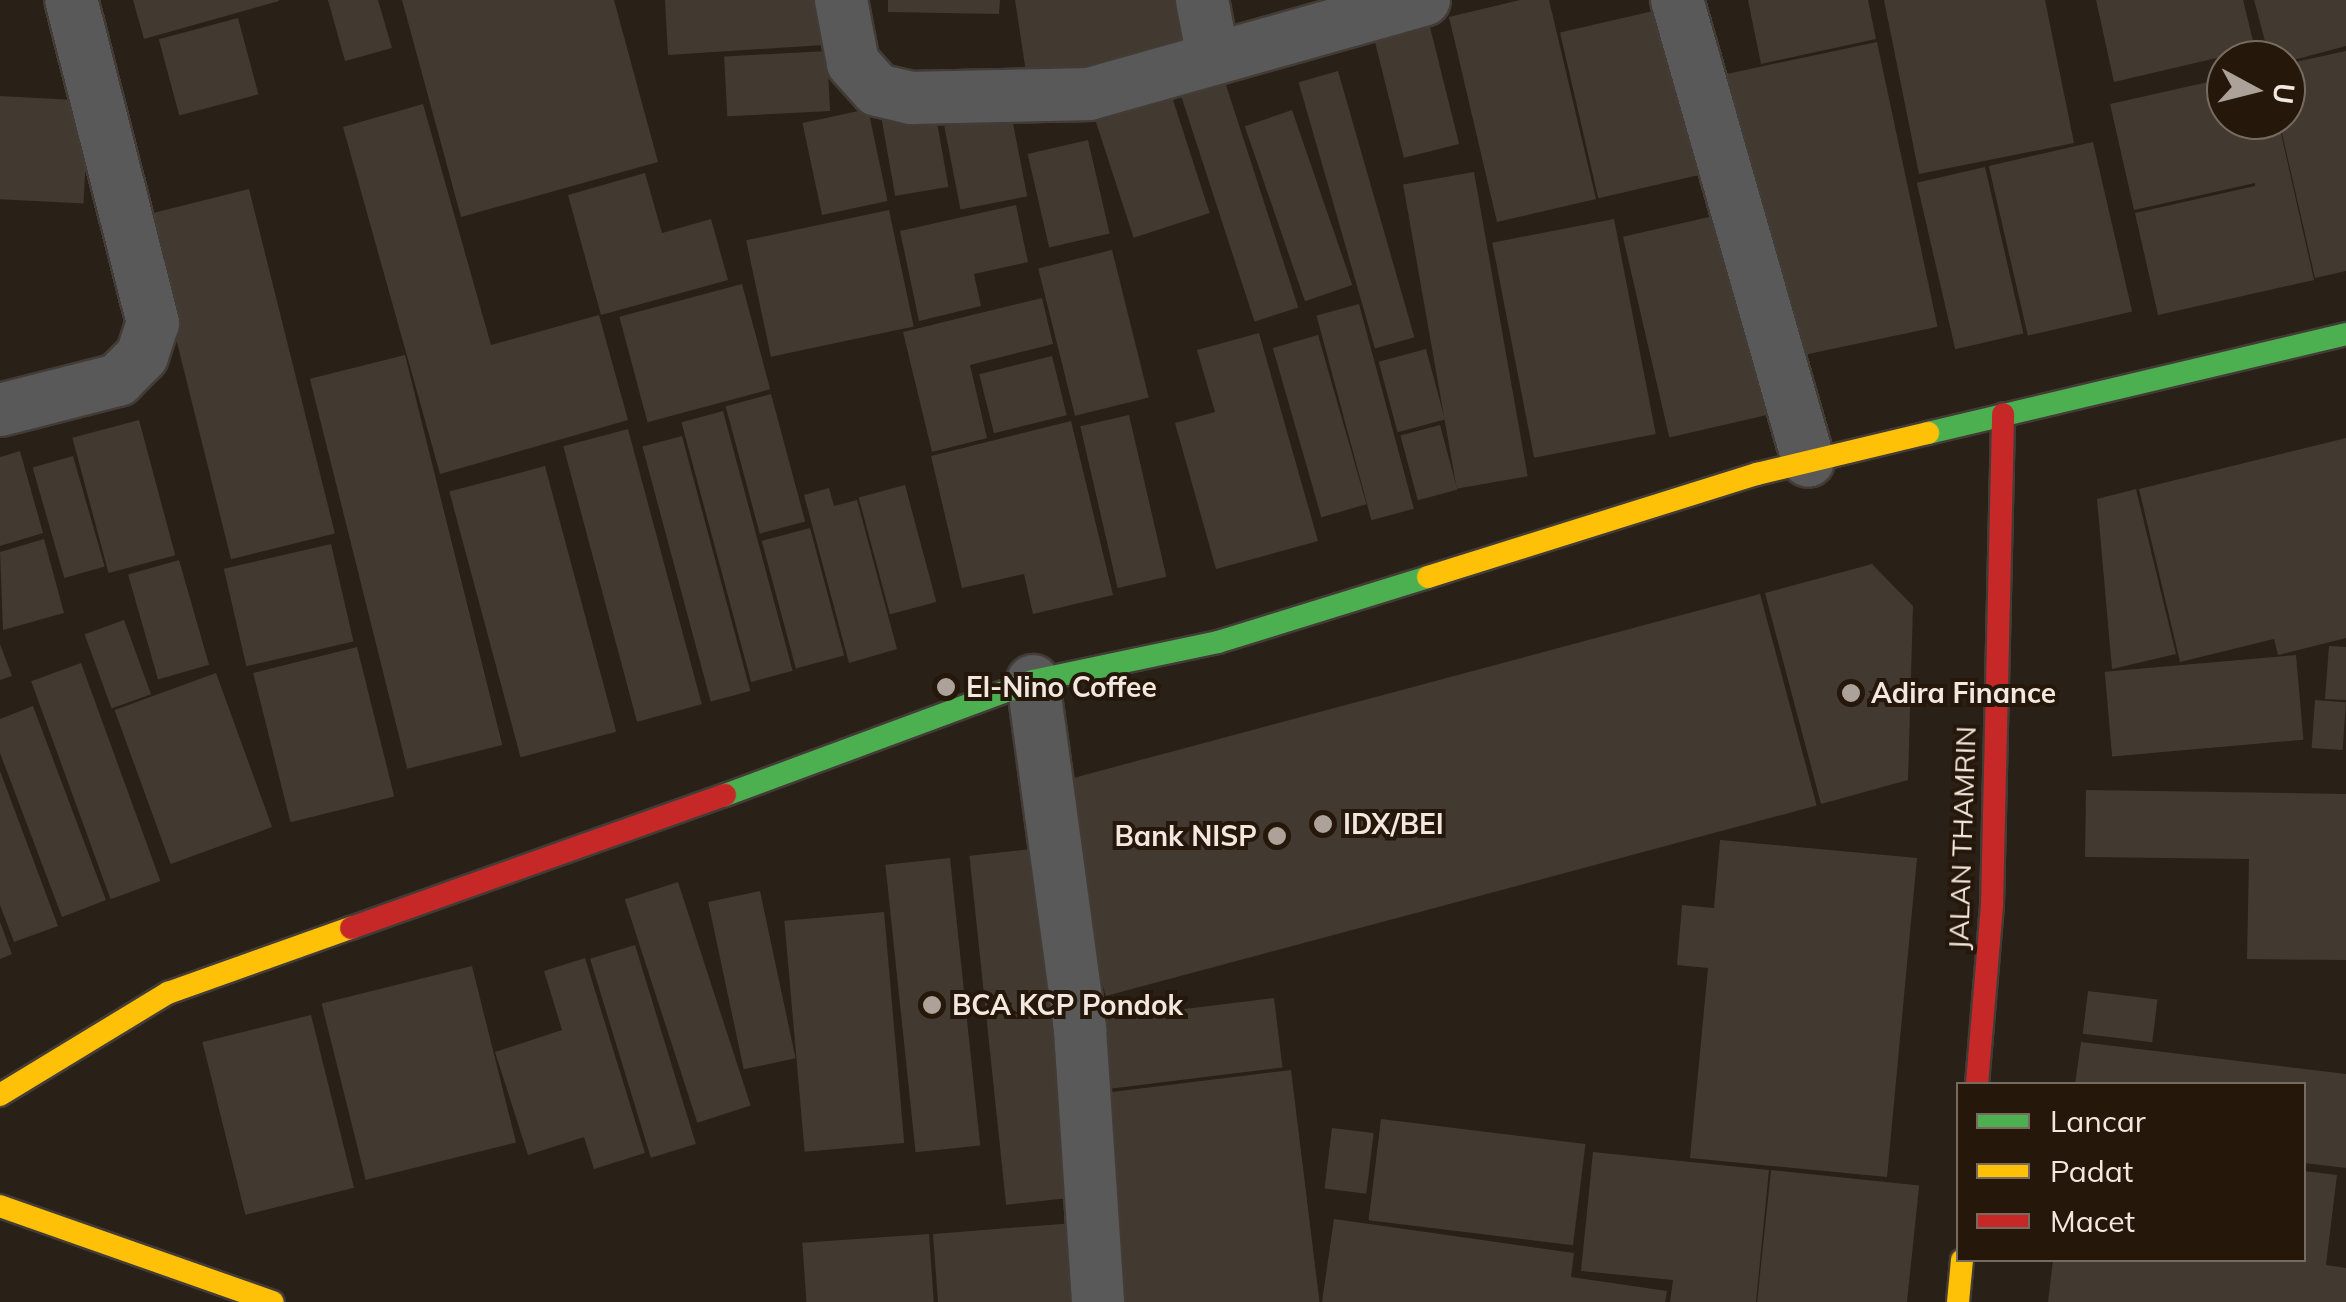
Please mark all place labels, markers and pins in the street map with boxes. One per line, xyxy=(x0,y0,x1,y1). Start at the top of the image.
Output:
place label: El-Nino Coffee xyxy=(966,670,1157,704)
marker: El-Nino Coffee xyxy=(935,676,957,698)
place label: Adira Finance xyxy=(1871,676,2056,710)
marker: Adira Finance xyxy=(1840,682,1862,704)
place label: IDX/BEI xyxy=(1343,807,1444,841)
marker: IDX/BEI xyxy=(1312,813,1334,835)
place label: Bank NISP xyxy=(1115,819,1257,853)
marker: Bank NISP xyxy=(1266,825,1288,847)
place label: BCA KCP Pondok xyxy=(952,988,1183,1022)
marker: BCA KCP Pondok xyxy=(921,994,943,1016)

